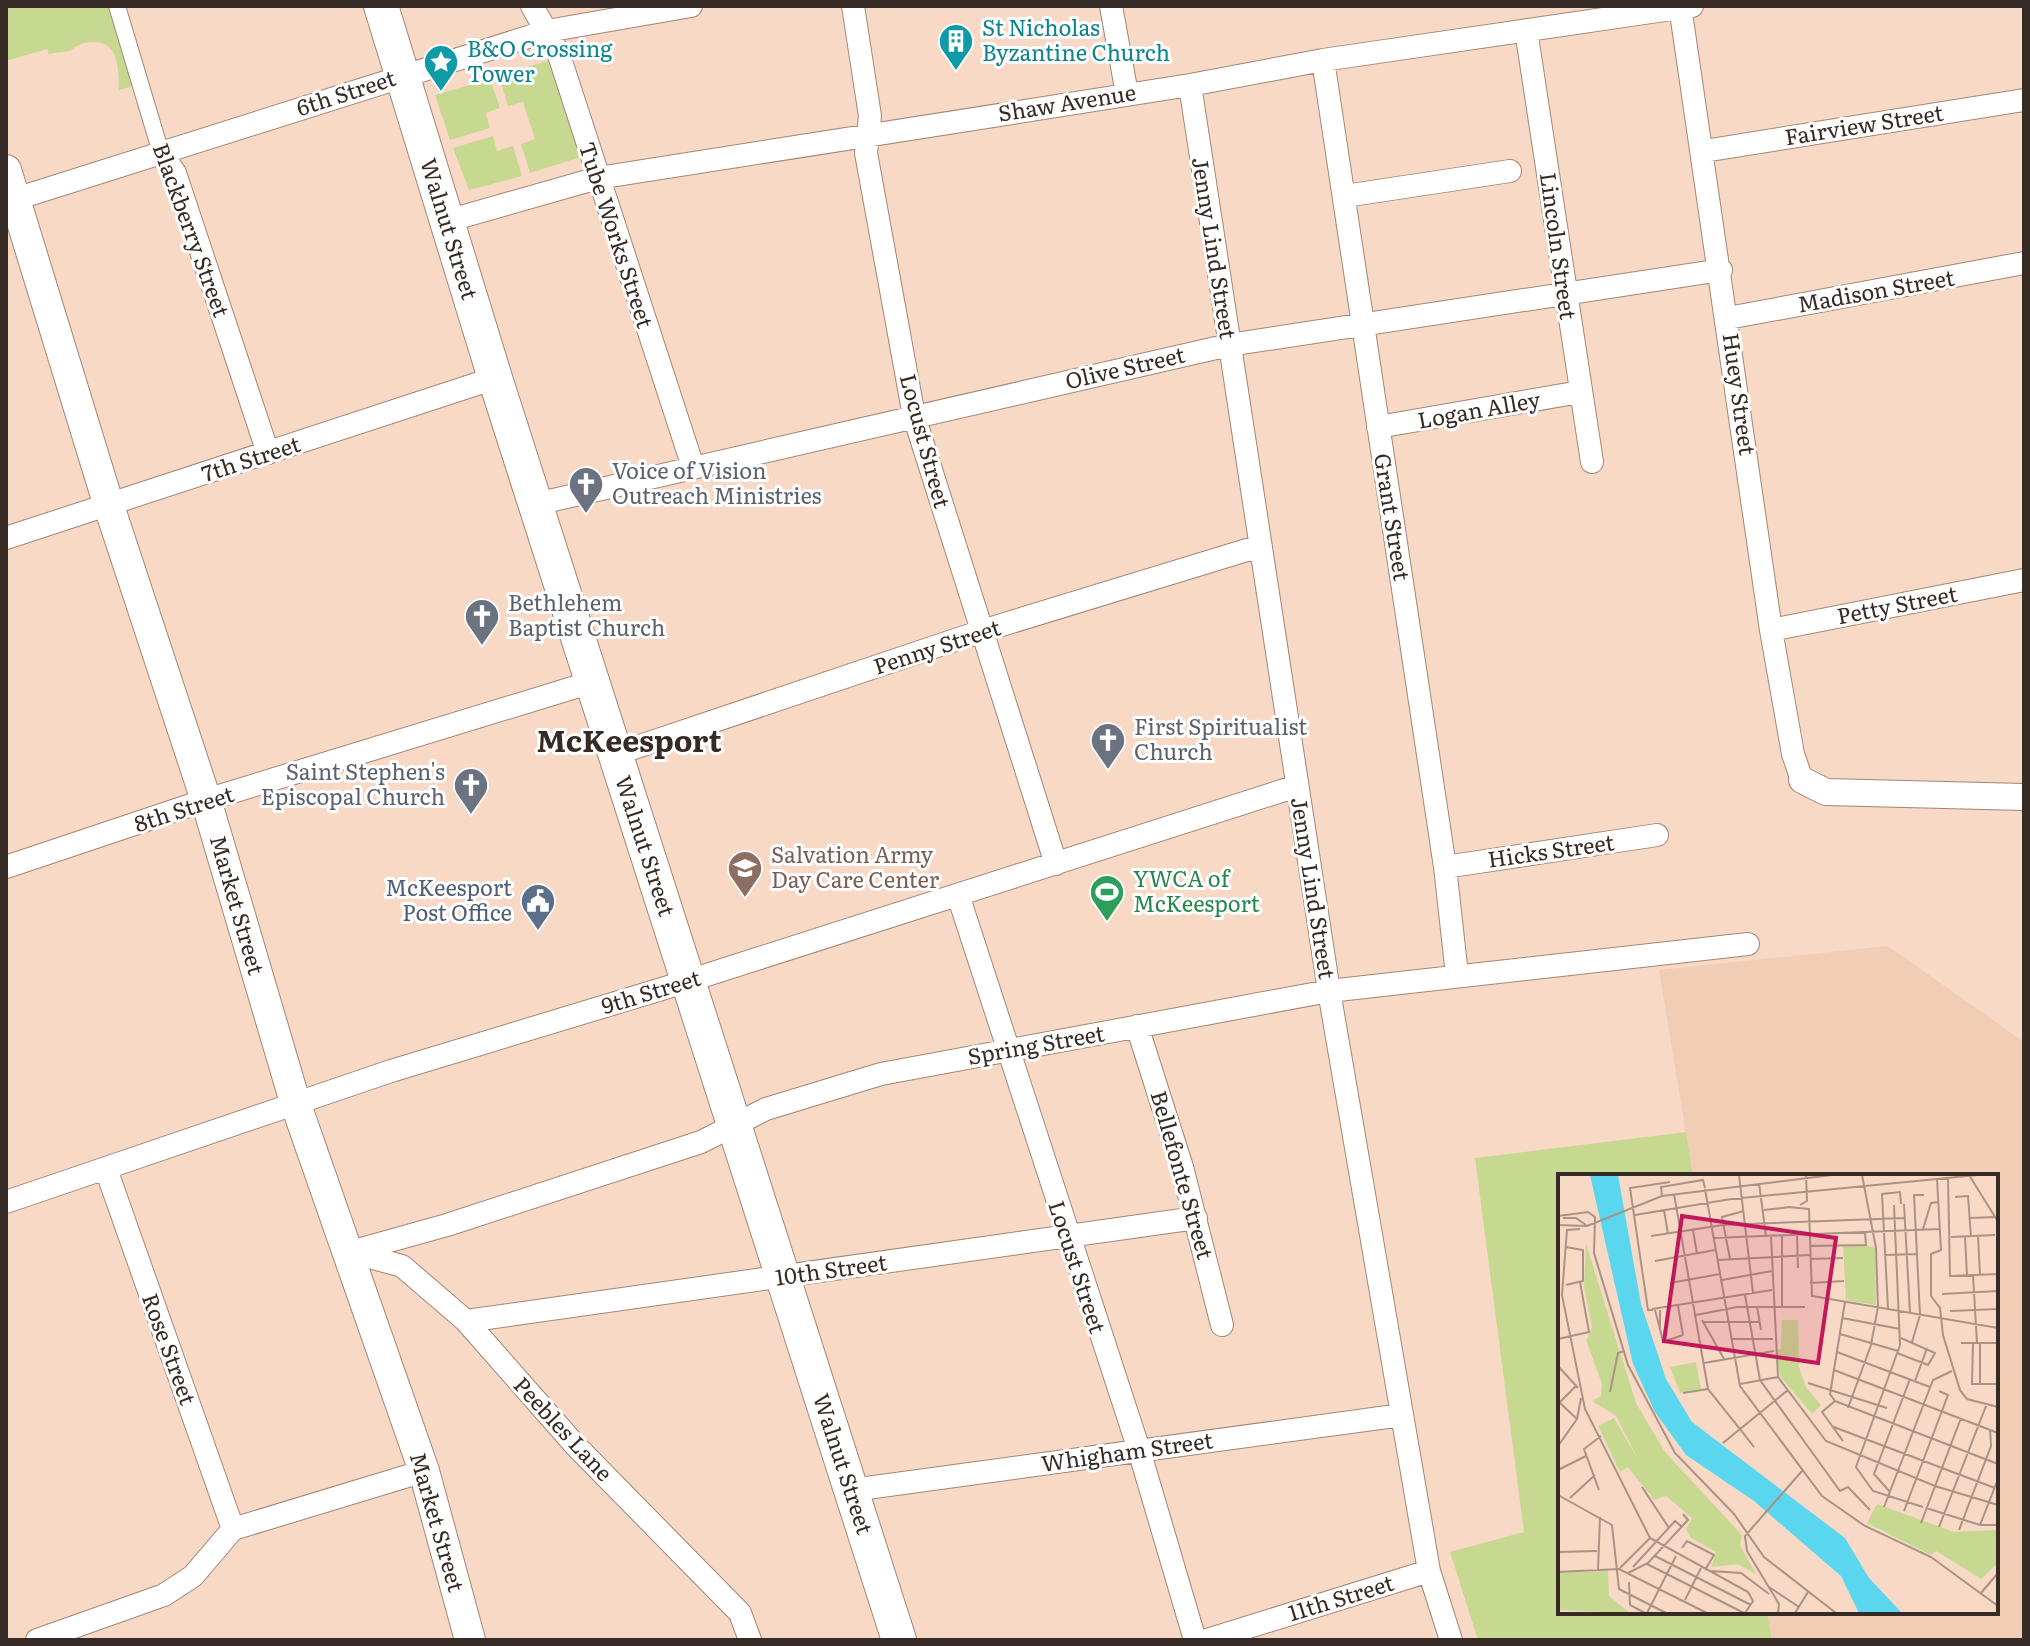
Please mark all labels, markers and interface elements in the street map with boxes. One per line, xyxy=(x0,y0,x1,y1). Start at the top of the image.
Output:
place label: St Nicholas Byzantine Church xyxy=(982,10,1170,68)
building icon: St Nicholas Byzantine Church xyxy=(937,22,975,72)
place label: B&O Crossing Tower xyxy=(467,31,613,89)
place icon: B&O Crossing Tower xyxy=(422,43,460,93)
street label: 6th Street xyxy=(292,60,400,123)
street label: Shaw Avenue xyxy=(995,74,1138,129)
street label: Fairview Street xyxy=(1782,95,1945,152)
street label: Tube Works Street xyxy=(572,137,663,332)
street label: Blackberry Street xyxy=(146,138,239,321)
street label: Walnut Street xyxy=(413,154,488,303)
street label: Jenny Lind Street xyxy=(1185,154,1246,341)
street label: Lincoln Street xyxy=(1533,170,1586,322)
street label: Madison Street xyxy=(1795,259,1957,320)
street label: Huey Street xyxy=(1716,331,1765,457)
street label: Olive Street xyxy=(1062,337,1188,396)
street label: Locust Street xyxy=(893,370,960,512)
street label: Logan Alley xyxy=(1415,381,1543,436)
street label: 7th Street xyxy=(197,426,304,489)
street label: Grant Street xyxy=(1367,451,1420,583)
place label: Voice of Vision Outreach Ministries xyxy=(612,453,822,511)
church icon: Voice of Vision Outreach Ministries xyxy=(567,465,605,515)
street label: Petty Street xyxy=(1834,576,1960,631)
place label: Bethlehem Baptist Church xyxy=(508,585,665,643)
church icon: Bethlehem Baptist Church xyxy=(463,597,501,647)
street label: Penny Street xyxy=(869,609,1005,682)
place label: First Spiritualist Church xyxy=(1134,709,1307,767)
district label: McKeesport xyxy=(536,717,722,761)
church icon: First Spiritualist Church xyxy=(1089,721,1127,771)
place label: Saint Stephen's Episcopal Church xyxy=(261,754,445,812)
church icon: Saint Stephen's Episcopal Church xyxy=(452,766,490,816)
street label: Walnut Street xyxy=(608,771,685,920)
street label: 8th Street xyxy=(129,776,238,839)
street label: Jenny Lind Street xyxy=(1284,794,1345,981)
street label: Hicks Street xyxy=(1485,824,1616,875)
street label: Market Street xyxy=(203,831,274,978)
place label: Salvation Army Day Care Center xyxy=(771,837,940,895)
school or university icon: Salvation Army Day Care Center xyxy=(726,849,764,899)
place label: YWCA of McKeesport xyxy=(1133,861,1260,919)
place label: McKeesport Post Office xyxy=(385,870,512,928)
sports icon: YWCA of McKeesport xyxy=(1088,873,1126,923)
public building icon: McKeesport Post Office xyxy=(519,882,557,932)
street label: 9th Street xyxy=(597,960,704,1021)
street label: Spring Street xyxy=(965,1015,1107,1072)
street label: Bellefonte Street xyxy=(1144,1086,1223,1263)
inset map xyxy=(1558,1174,1998,1614)
street label: Locust Street xyxy=(1041,1196,1115,1337)
street label: 10th Street xyxy=(773,1244,889,1293)
street label: Rose Street xyxy=(135,1288,206,1409)
street label: Peebles Lane xyxy=(507,1368,621,1488)
street label: Walnut Street xyxy=(806,1389,883,1538)
street label: Whigham Street xyxy=(1039,1422,1215,1479)
street label: Market Street xyxy=(403,1448,474,1595)
street label: 11th Street xyxy=(1284,1565,1397,1628)

